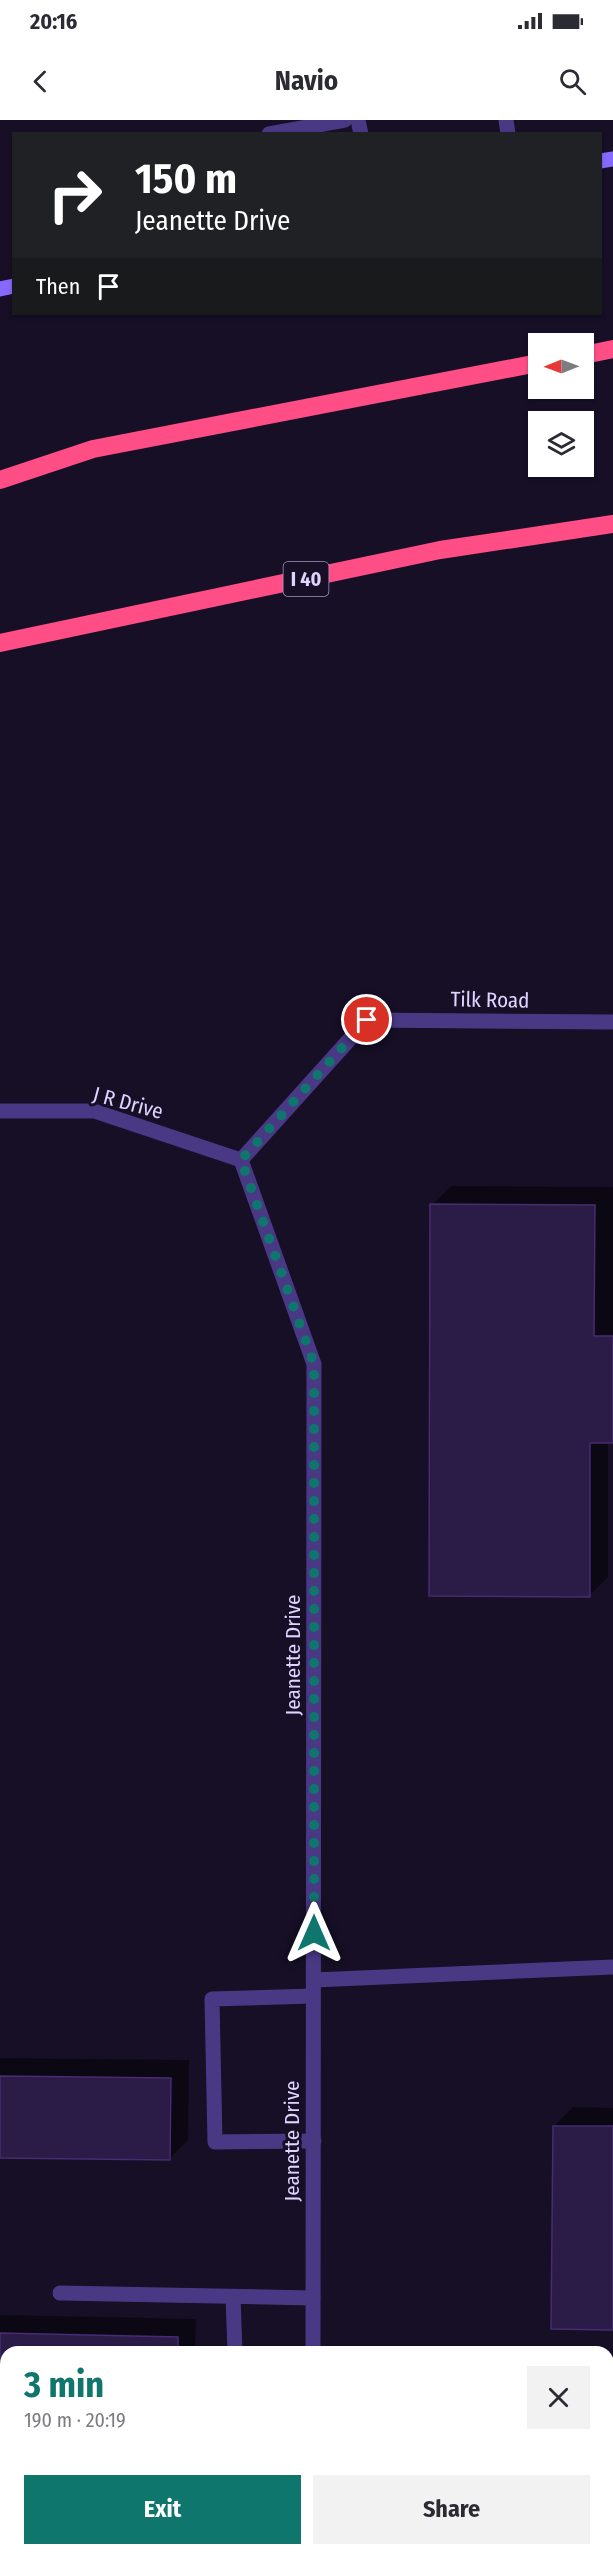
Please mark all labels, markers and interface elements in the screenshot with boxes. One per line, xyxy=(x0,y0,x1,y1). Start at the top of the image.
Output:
text: 20:16 xyxy=(30,8,77,35)
icon: back xyxy=(24,65,57,98)
text: Navio xyxy=(275,65,338,97)
icon: search xyxy=(556,65,589,98)
text: 150 m xyxy=(135,154,237,204)
icon: right xyxy=(36,156,114,234)
text: Jeanette Drive xyxy=(135,205,290,237)
icon: arrive xyxy=(92,270,125,303)
text: Then xyxy=(36,273,80,300)
north arrow xyxy=(528,333,594,399)
map controls xyxy=(528,333,594,477)
button: layers xyxy=(528,411,594,477)
road number: I 40 xyxy=(284,562,328,596)
street label: Tilk Road xyxy=(450,986,530,1014)
pin xyxy=(341,994,392,1045)
icon: arrive xyxy=(350,1003,383,1036)
street label: J R Drive xyxy=(90,1081,166,1125)
street label: Jeanette Drive xyxy=(280,1595,306,1715)
position arrow xyxy=(282,1901,346,1965)
street label: Jeanette Drive xyxy=(279,2081,305,2201)
text: 3 min xyxy=(24,2363,104,2407)
button: close xyxy=(527,2366,590,2429)
text: 190 m · 20:19 xyxy=(24,2408,126,2432)
button: Exit xyxy=(24,2475,301,2544)
button: Share xyxy=(313,2475,590,2544)

